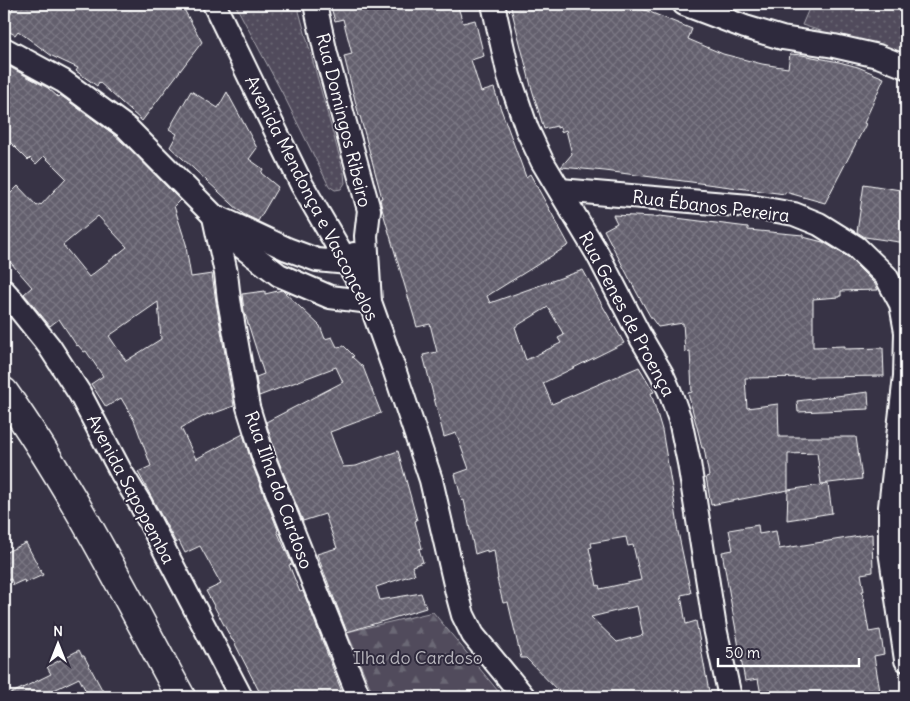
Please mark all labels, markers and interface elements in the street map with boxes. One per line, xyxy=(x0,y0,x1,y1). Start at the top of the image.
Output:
street label: Rua Domingos Ribeiro xyxy=(311,31,377,209)
street label: Avenida Mendonça e Vasconcelos xyxy=(240,72,384,324)
street label: Rua Ébanos Pereira xyxy=(631,185,791,227)
street label: Rua Genes de Proença xyxy=(574,228,680,400)
street label: Rua Ilha do Cardoso xyxy=(240,408,318,572)
street label: Avenida Sapopemba xyxy=(82,410,180,568)
north arrow xyxy=(32,618,82,668)
text: N xyxy=(53,622,63,640)
scale bar xyxy=(718,636,859,668)
text: 50 m xyxy=(725,643,760,662)
park label: Ilha do Cardoso xyxy=(353,646,483,669)

